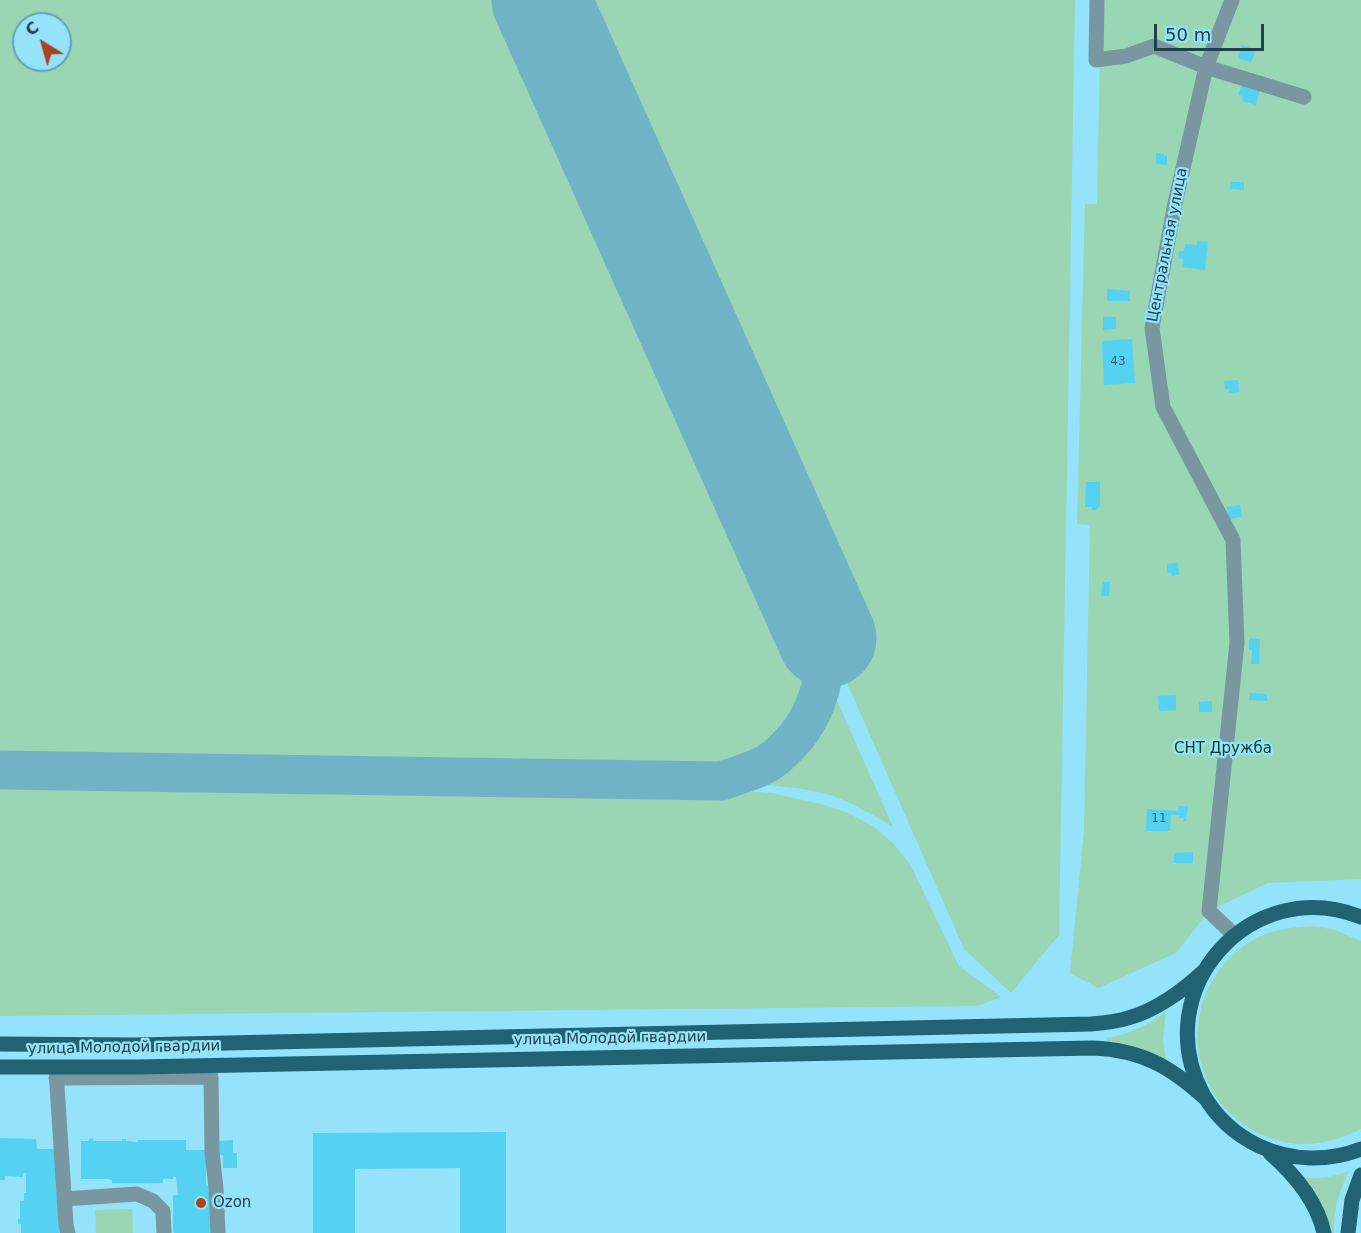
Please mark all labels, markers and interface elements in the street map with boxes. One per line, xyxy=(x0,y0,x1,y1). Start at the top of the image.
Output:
north arrow xyxy=(12,12,72,72)
scale bar xyxy=(1157,12,1266,50)
text: С xyxy=(22,18,42,40)
text: 50 m xyxy=(1165,24,1211,45)
street label: Центральная улица xyxy=(1144,166,1192,324)
house number: 43 xyxy=(1110,355,1126,369)
park label: СНТ Дружба xyxy=(1174,740,1272,758)
house number: 11 xyxy=(1151,812,1167,826)
street label: улица Молодой гвардии xyxy=(514,1028,706,1050)
street label: улица Молодой гвардии xyxy=(28,1037,220,1059)
place label: Ozon xyxy=(213,1194,251,1212)
marker: Ozon xyxy=(194,1196,208,1210)

